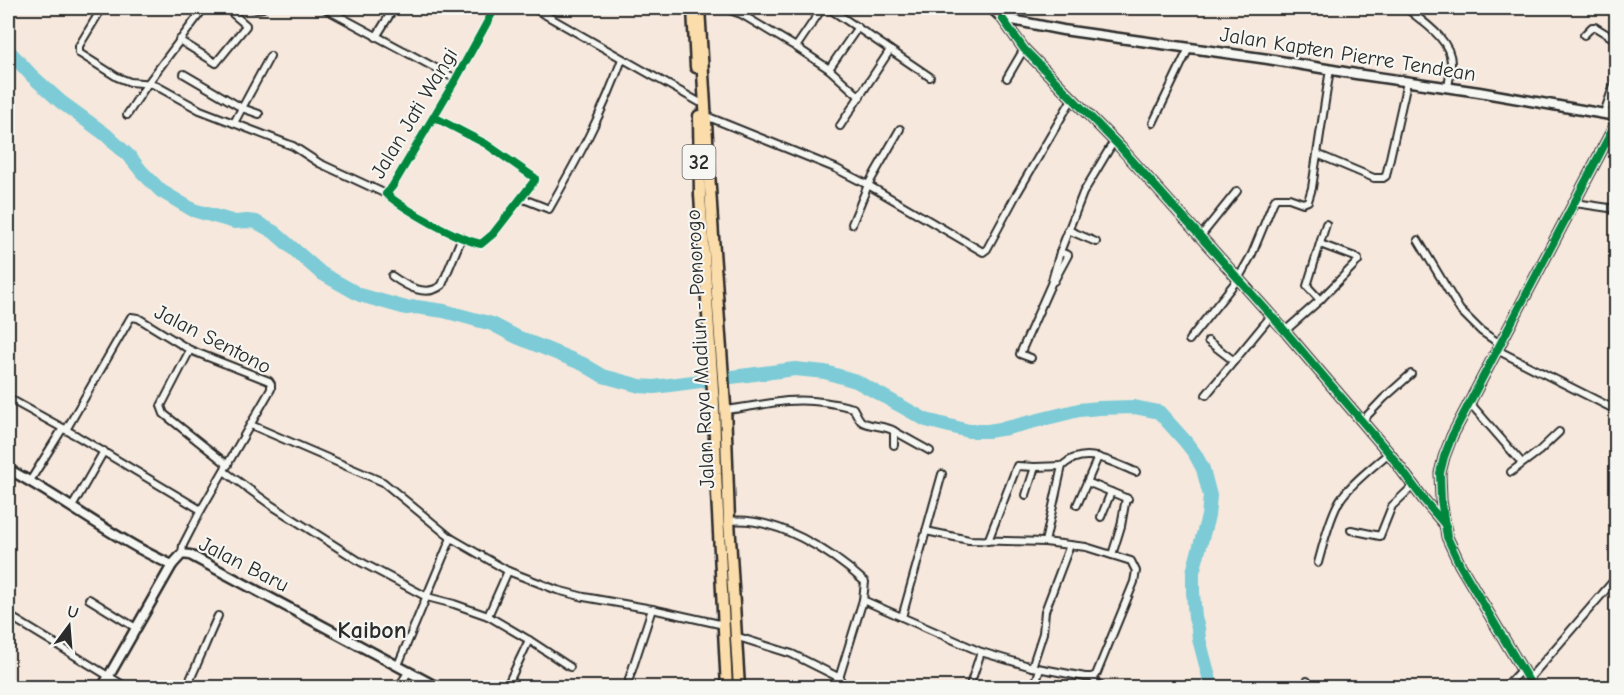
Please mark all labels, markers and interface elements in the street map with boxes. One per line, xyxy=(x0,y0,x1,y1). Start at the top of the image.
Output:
street label: Jalan Kapten Pierre Tendean xyxy=(1218,22,1478,86)
street label: Jalan Jati Wangi xyxy=(366,43,462,183)
road number: 32 xyxy=(682,145,716,179)
street label: Jalan Raya Madiun - Ponorogo xyxy=(681,209,719,489)
street label: Jalan Sentono xyxy=(151,299,275,379)
street label: Jalan Baru xyxy=(195,531,293,597)
north arrow xyxy=(39,596,99,656)
text: U xyxy=(65,602,80,623)
district label: Kaibon xyxy=(337,616,407,644)

